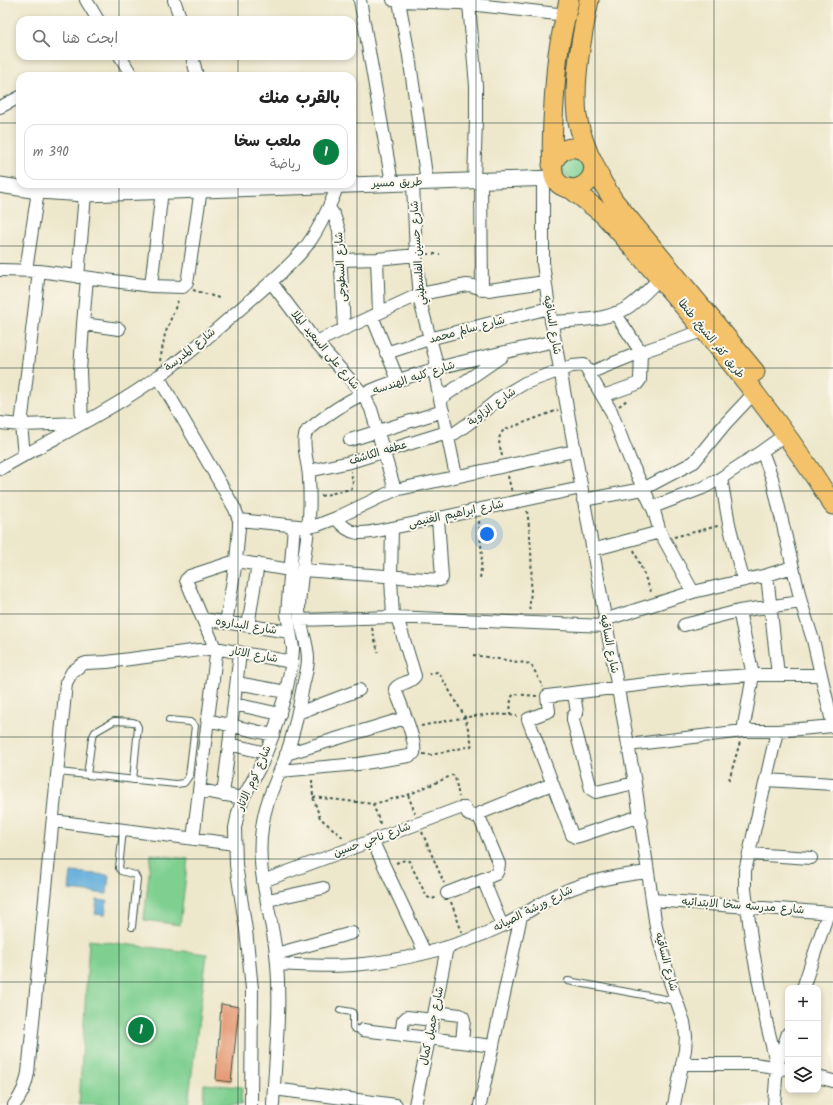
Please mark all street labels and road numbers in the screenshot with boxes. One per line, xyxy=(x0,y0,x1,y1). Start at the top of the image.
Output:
street label: طريق مسير xyxy=(370,173,423,193)
street label: شارع حسين الفلسطيني xyxy=(405,200,432,306)
street label: شارع السطوحى xyxy=(330,232,352,302)
street label: شارع الساقيه xyxy=(538,294,566,356)
street label: طريق كفر الشيخ, طنطا xyxy=(673,295,749,383)
street label: شارع على السعيد الملا xyxy=(286,306,364,394)
street label: شارع سالم محمد xyxy=(427,311,507,349)
street label: شارع المدرسة xyxy=(160,324,220,376)
street label: شارع كليه الهندسه xyxy=(371,356,457,400)
street label: شارع الزاوية xyxy=(464,383,520,431)
street label: عطفه الكاشف xyxy=(347,436,409,470)
street label: شارع ابراهيم الغنيمى xyxy=(407,495,505,533)
street label: شارع البداروه xyxy=(214,612,278,640)
street label: شارع الساقيه xyxy=(594,613,624,675)
street label: شارع الاثار xyxy=(228,642,279,668)
street label: شارع كوم الاثار xyxy=(231,743,276,814)
street label: شارع ناجي حسين xyxy=(331,818,414,863)
street label: شارع ورشة الصيانه xyxy=(490,881,576,937)
street label: شارع مدرسه سخا الابتدائيه xyxy=(681,893,805,919)
street label: شارع الساقيه xyxy=(650,931,682,993)
street label: شارع جميل كمال xyxy=(415,985,449,1067)

